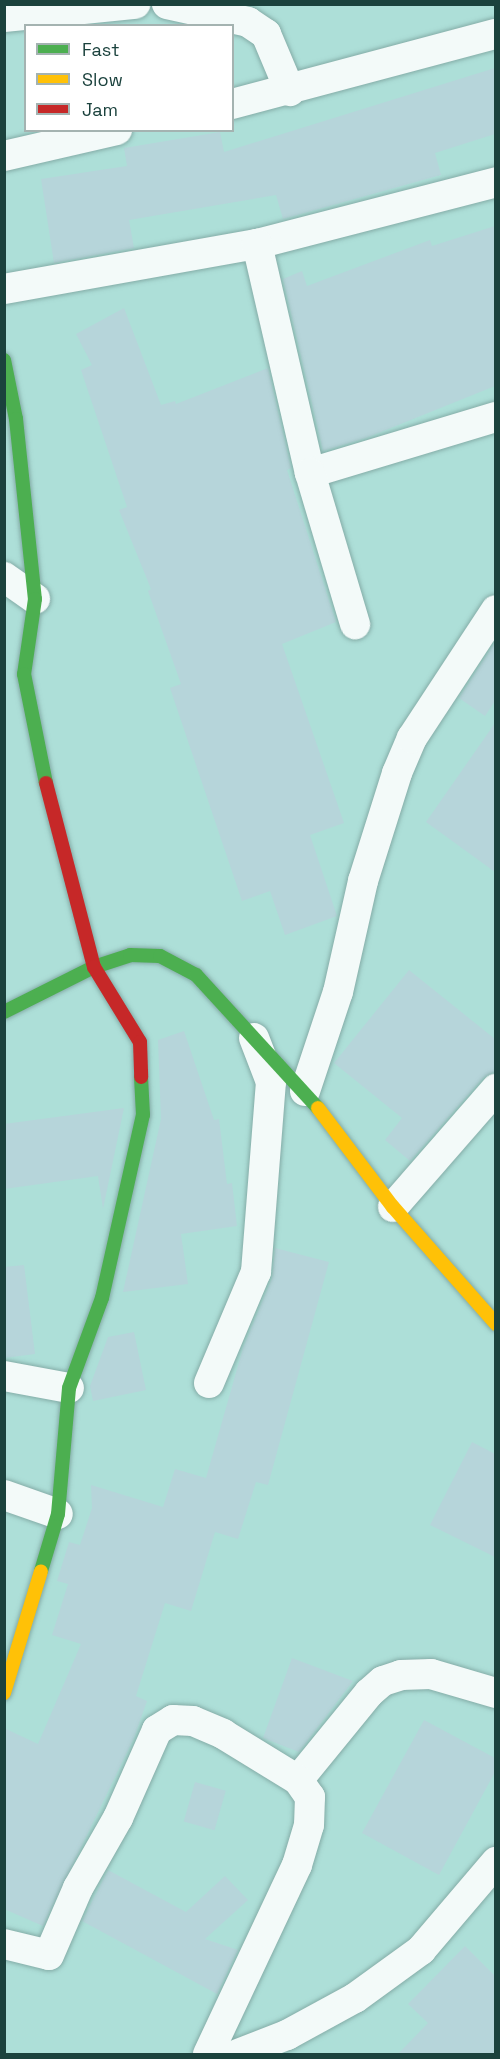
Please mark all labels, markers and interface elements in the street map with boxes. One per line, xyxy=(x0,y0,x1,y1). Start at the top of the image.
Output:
legend xyxy=(24,24,234,132)
text: Fast xyxy=(82,38,119,61)
text: Slow xyxy=(82,68,123,91)
text: Jam xyxy=(82,98,118,121)

